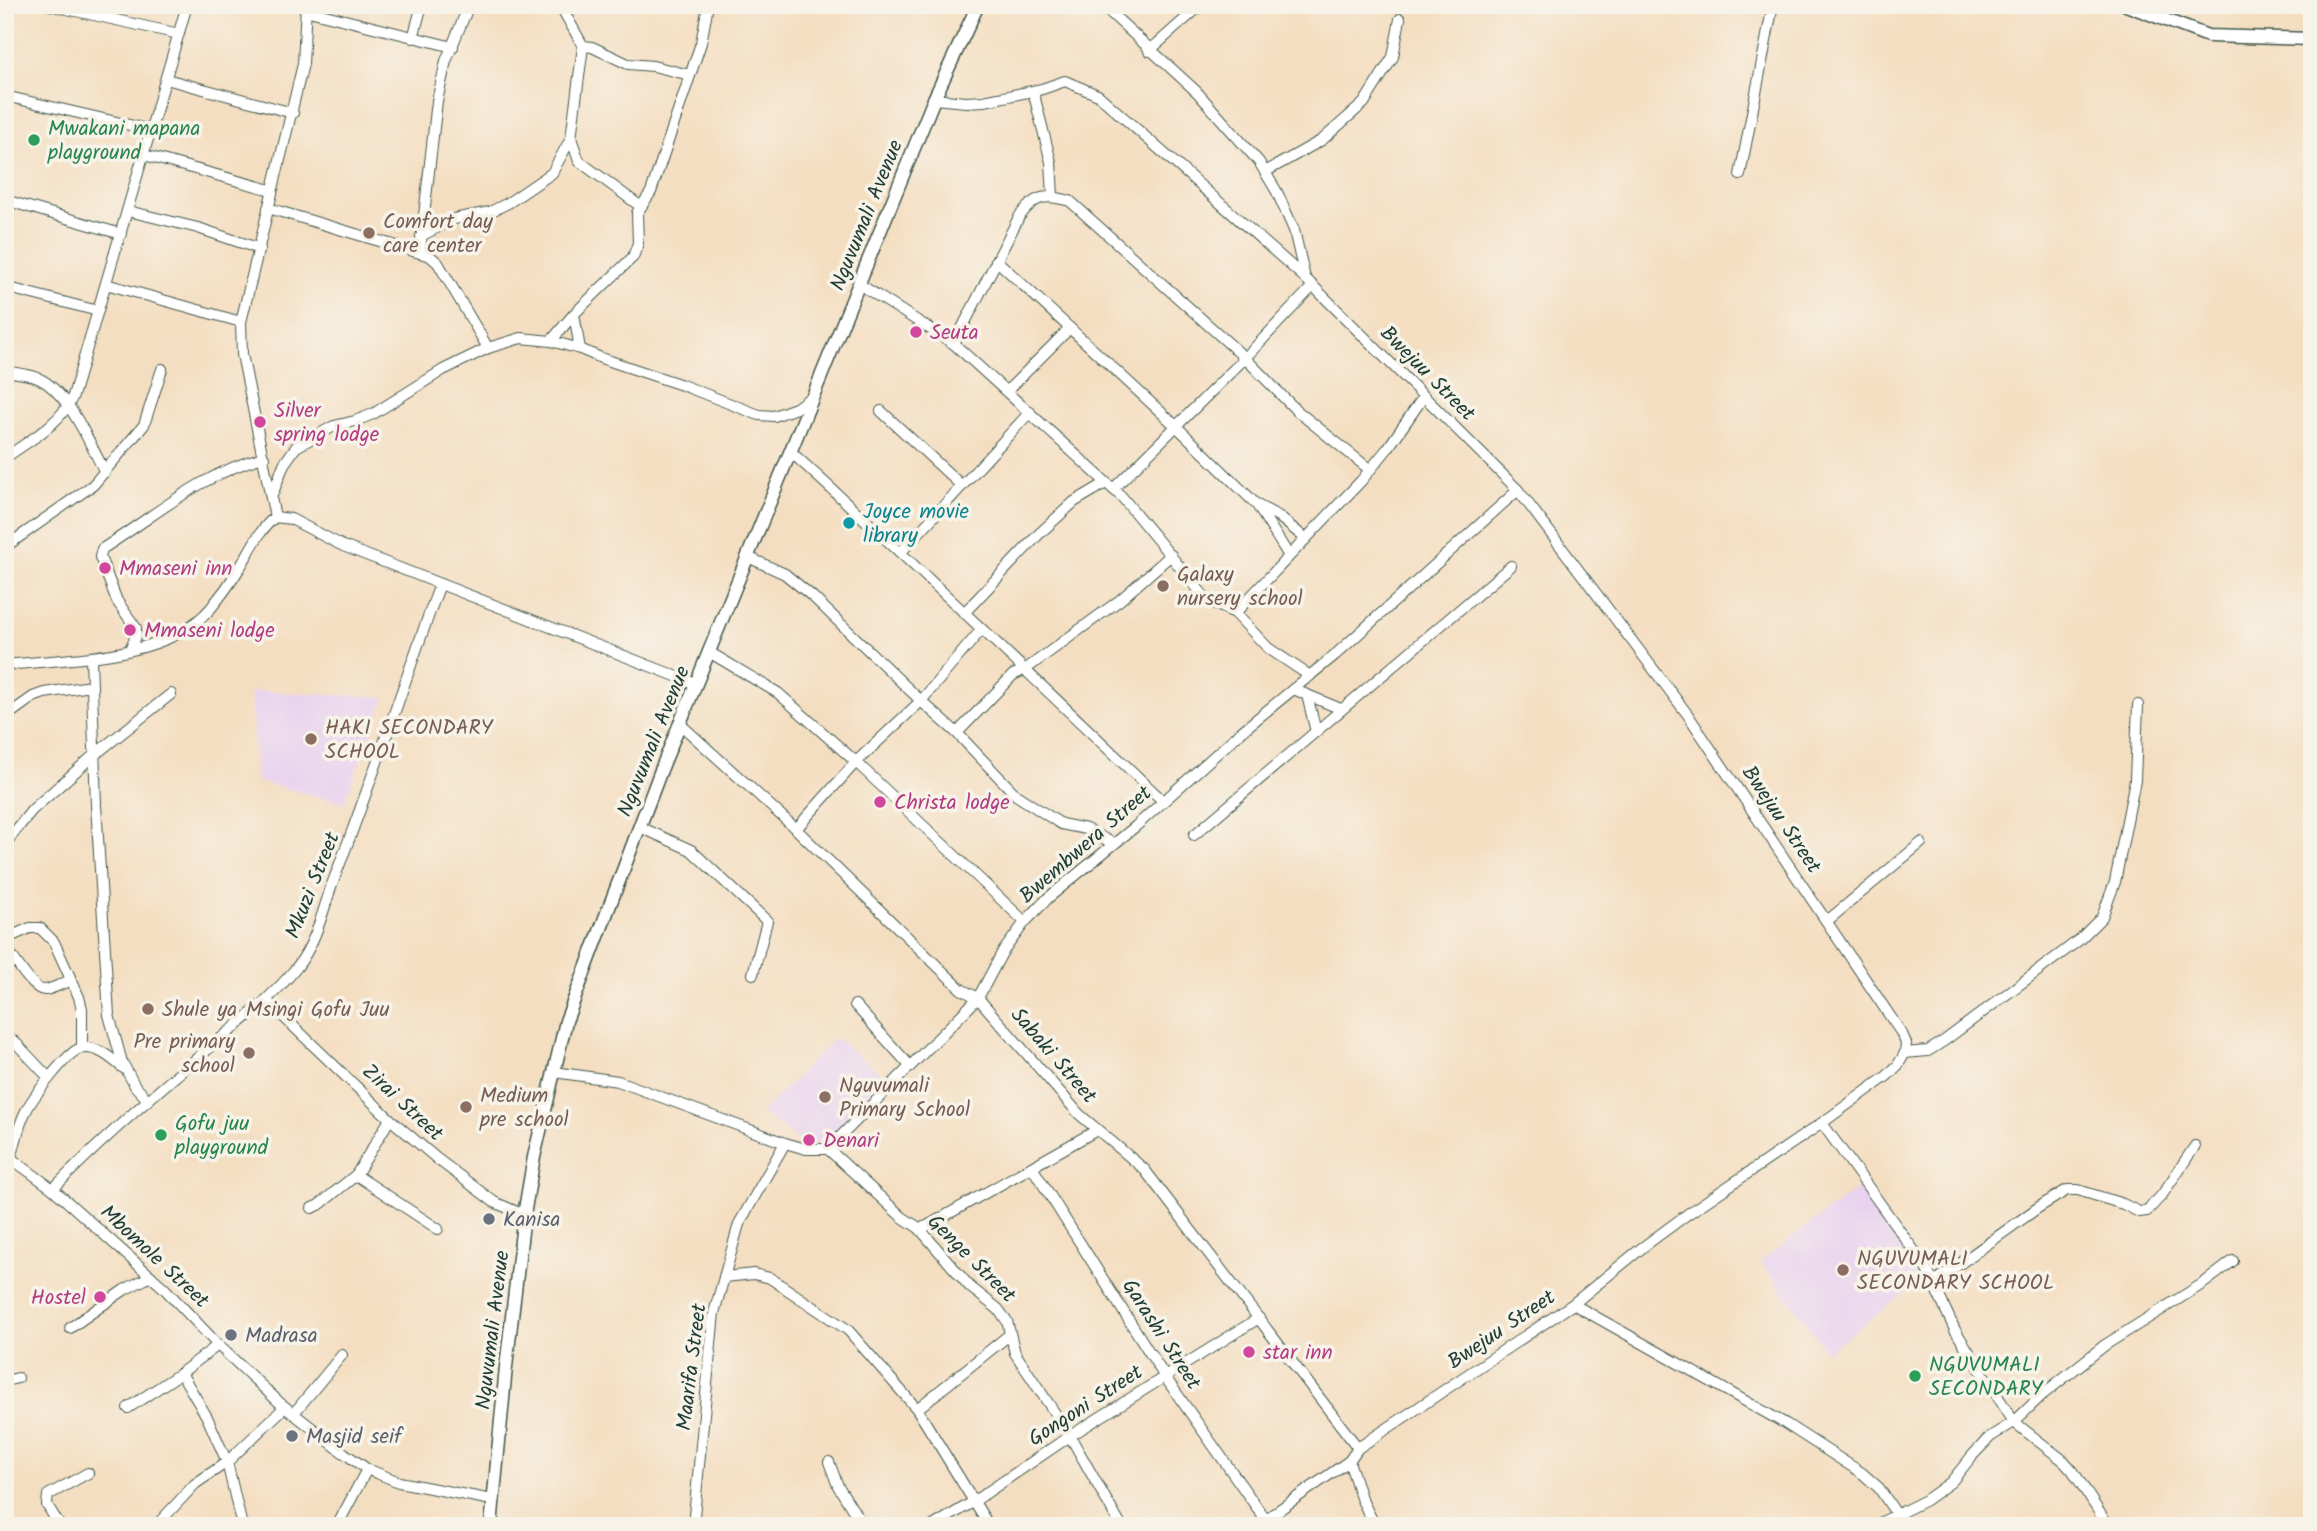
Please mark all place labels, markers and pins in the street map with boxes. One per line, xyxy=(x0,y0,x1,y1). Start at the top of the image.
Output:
place label: Mwakani mapana playground xyxy=(47,113,200,170)
marker: Mwakani mapana playground xyxy=(26,132,42,148)
place label: Comfort day care center xyxy=(383,206,493,263)
marker: Comfort day care center xyxy=(361,225,377,241)
place label: Seuta xyxy=(930,317,979,350)
marker: Seuta xyxy=(908,324,924,340)
place label: Silver spring lodge xyxy=(274,395,380,452)
marker: Silver spring lodge xyxy=(252,414,268,430)
place label: Joyce movie library xyxy=(863,496,969,553)
marker: Joyce movie library xyxy=(841,515,857,531)
place label: Mmaseni inn xyxy=(119,553,233,586)
place label: Galaxy nursery school xyxy=(1177,559,1303,616)
marker: Mmaseni inn xyxy=(97,560,113,576)
marker: Galaxy nursery school xyxy=(1155,578,1171,594)
place label: Mmaseni lodge xyxy=(144,615,275,648)
marker: Mmaseni lodge xyxy=(122,622,138,638)
place label: HAKI SECONDARY SCHOOL xyxy=(325,712,494,769)
marker: HAKI SECONDARY SCHOOL xyxy=(303,731,319,747)
place label: Christa lodge xyxy=(894,787,1010,820)
marker: Christa lodge xyxy=(872,794,888,810)
place label: Shule ya Msingi Gofu Juu xyxy=(162,994,390,1027)
marker: Shule ya Msingi Gofu Juu xyxy=(140,1001,156,1017)
place label: Pre primary school xyxy=(133,1026,235,1083)
marker: Pre primary school xyxy=(241,1045,257,1061)
place label: Nguvumali Primary School xyxy=(839,1070,970,1127)
place label: Medium pre school xyxy=(479,1080,569,1137)
marker: Nguvumali Primary School xyxy=(817,1089,833,1105)
marker: Medium pre school xyxy=(458,1099,474,1115)
place label: Gofu juu playground xyxy=(174,1108,269,1165)
place label: Denari xyxy=(823,1125,880,1158)
marker: Gofu juu playground xyxy=(153,1127,169,1143)
marker: Denari xyxy=(801,1132,817,1148)
place label: Kanisa xyxy=(503,1204,560,1237)
marker: Kanisa xyxy=(481,1211,497,1227)
place label: NGUVUMALI SECONDARY SCHOOL xyxy=(1857,1243,2054,1300)
marker: NGUVUMALI SECONDARY SCHOOL xyxy=(1835,1262,1851,1278)
place label: Hostel xyxy=(31,1282,86,1315)
marker: Hostel xyxy=(92,1289,108,1305)
place label: Madrasa xyxy=(245,1320,318,1353)
marker: Madrasa xyxy=(223,1327,239,1343)
place label: star inn xyxy=(1263,1337,1333,1370)
marker: star inn xyxy=(1241,1344,1257,1360)
place label: NGUVUMALI SECONDARY xyxy=(1929,1349,2044,1406)
marker: NGUVUMALI SECONDARY xyxy=(1907,1368,1923,1384)
place label: Masjid seif xyxy=(306,1421,404,1454)
marker: Masjid seif xyxy=(284,1428,300,1444)

